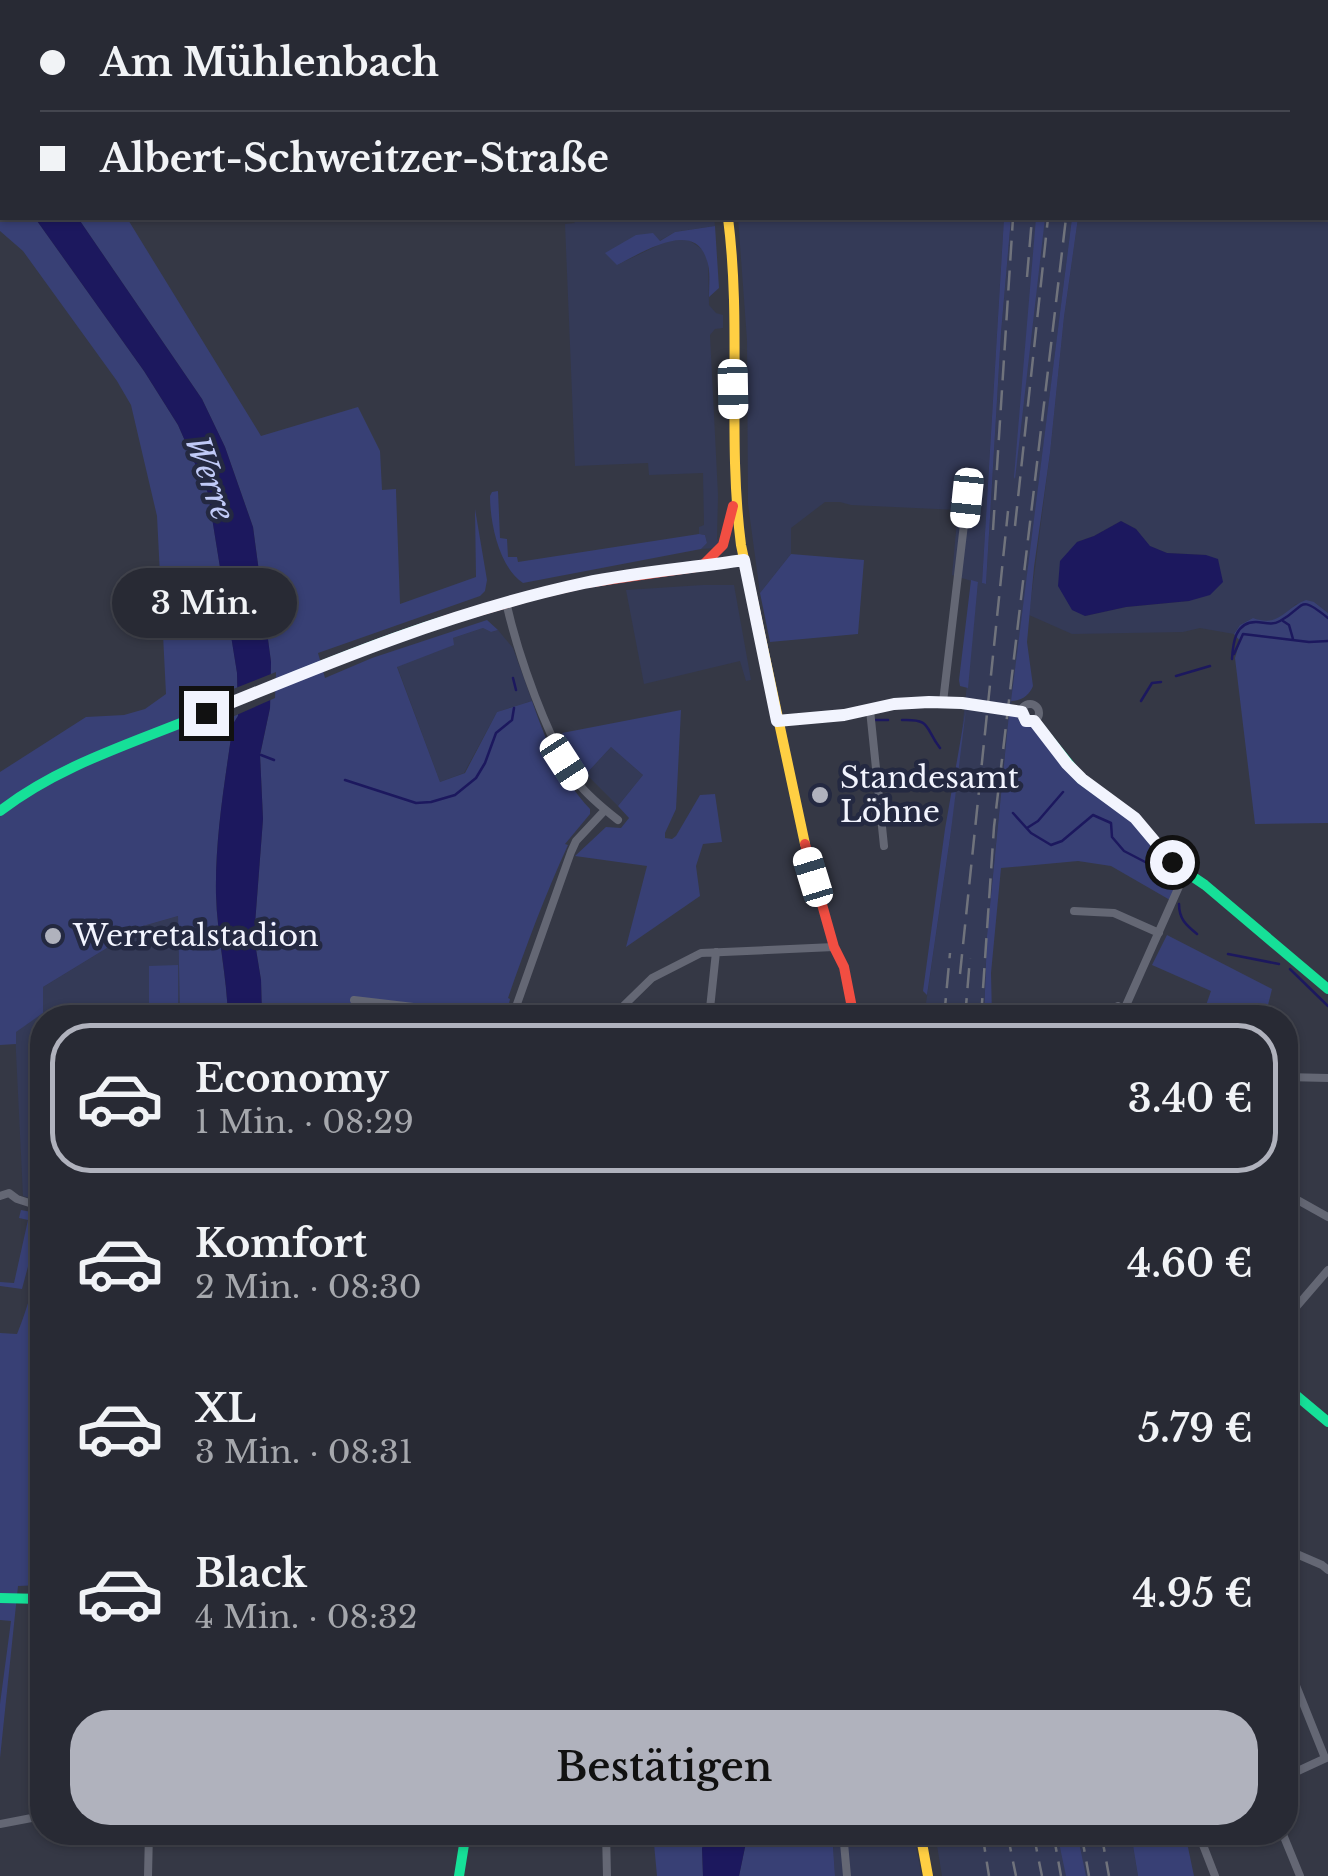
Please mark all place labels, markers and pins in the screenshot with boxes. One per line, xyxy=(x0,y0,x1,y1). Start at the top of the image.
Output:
place label: Standesamt Löhne xyxy=(840,759,1020,830)
marker: Standesamt Löhne xyxy=(809,784,831,806)
place label: Werretalstadion xyxy=(72,917,319,954)
marker: Werretalstadion xyxy=(42,925,64,947)

